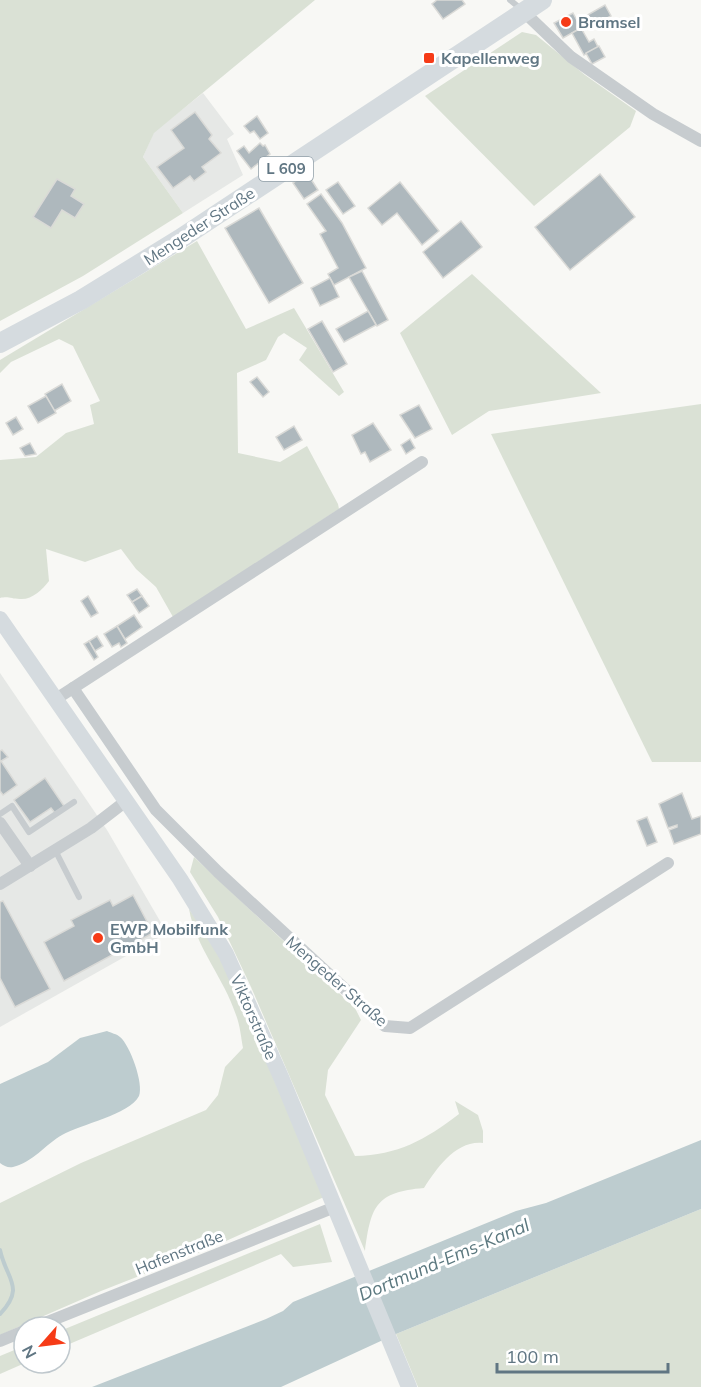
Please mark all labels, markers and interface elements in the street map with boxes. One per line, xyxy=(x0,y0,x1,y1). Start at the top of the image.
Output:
place label: Bramsel xyxy=(578,12,641,32)
marker: Bramsel xyxy=(559,15,573,29)
place label: Kapellenweg xyxy=(441,48,540,68)
marker: Kapellenweg xyxy=(422,51,436,65)
road number: L 609 xyxy=(259,157,313,181)
street label: Mengeder Straße xyxy=(140,183,258,269)
place label: EWP Mobilfunk GmbH xyxy=(110,919,229,957)
marker: EWP Mobilfunk GmbH xyxy=(91,931,105,945)
street label: Mengeder Straße xyxy=(282,931,392,1031)
street label: Viktorstraße xyxy=(226,971,282,1063)
water label: Dortmund-Ems-Kanal xyxy=(355,1213,533,1306)
street label: Hafenstraße xyxy=(132,1225,226,1279)
north arrow xyxy=(12,1315,72,1375)
scale bar xyxy=(497,1336,668,1374)
text: N xyxy=(17,1342,40,1362)
text: 100 m xyxy=(506,1345,559,1368)

